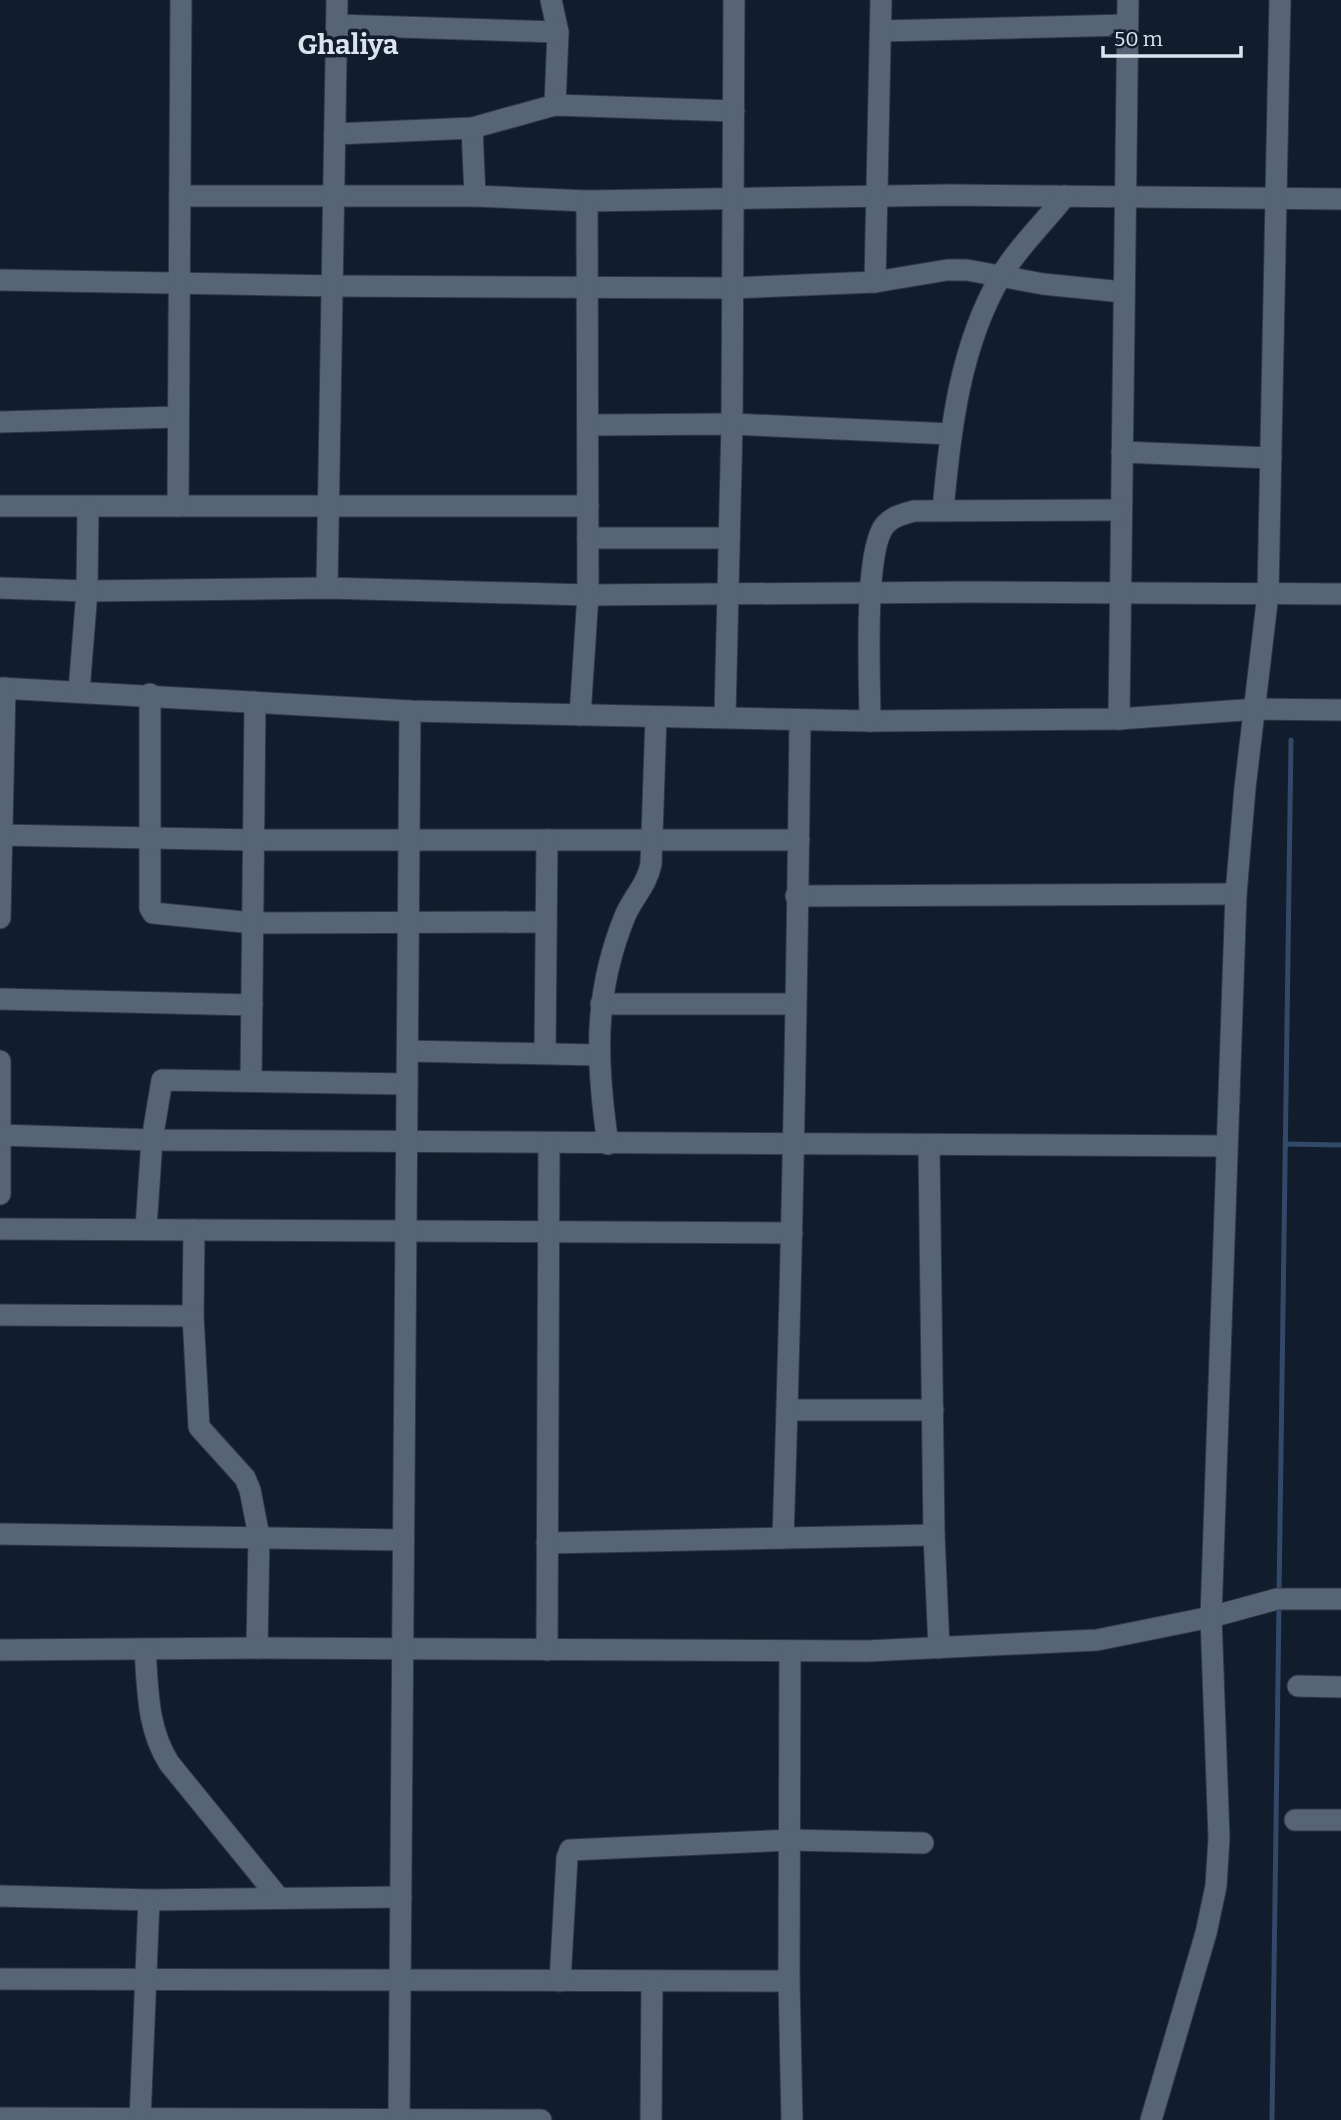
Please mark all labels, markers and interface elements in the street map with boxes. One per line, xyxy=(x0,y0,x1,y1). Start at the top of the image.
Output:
scale bar xyxy=(1103,14,1241,58)
text: 50 m xyxy=(1114,26,1163,52)
district label: Ghaliya xyxy=(297,28,399,61)

